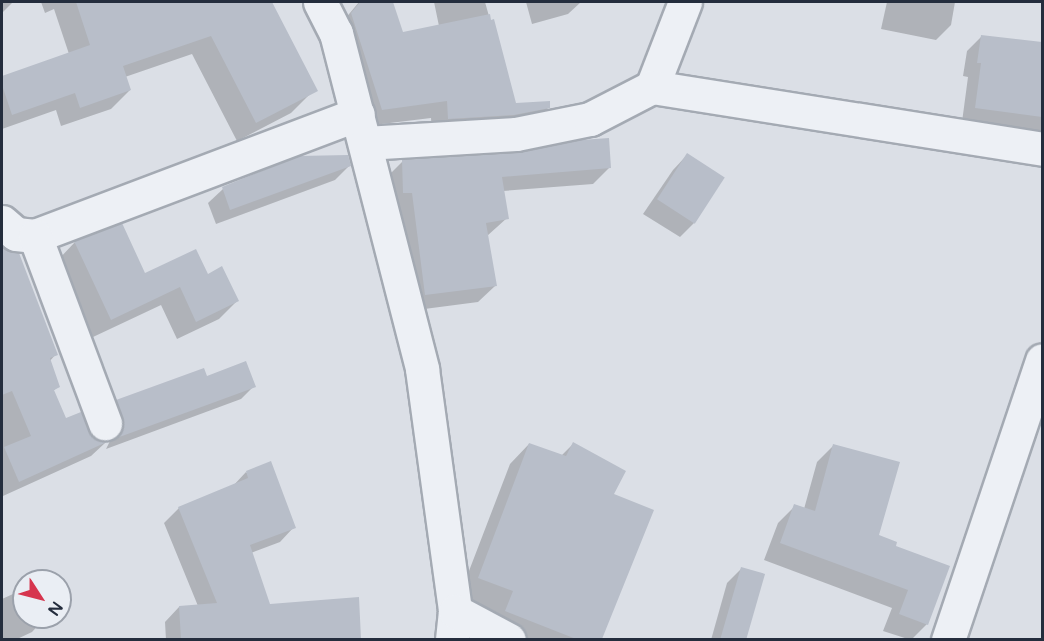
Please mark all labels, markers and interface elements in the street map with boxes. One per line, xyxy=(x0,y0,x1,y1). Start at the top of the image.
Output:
north arrow xyxy=(12,569,72,629)
text: N xyxy=(43,597,67,619)

